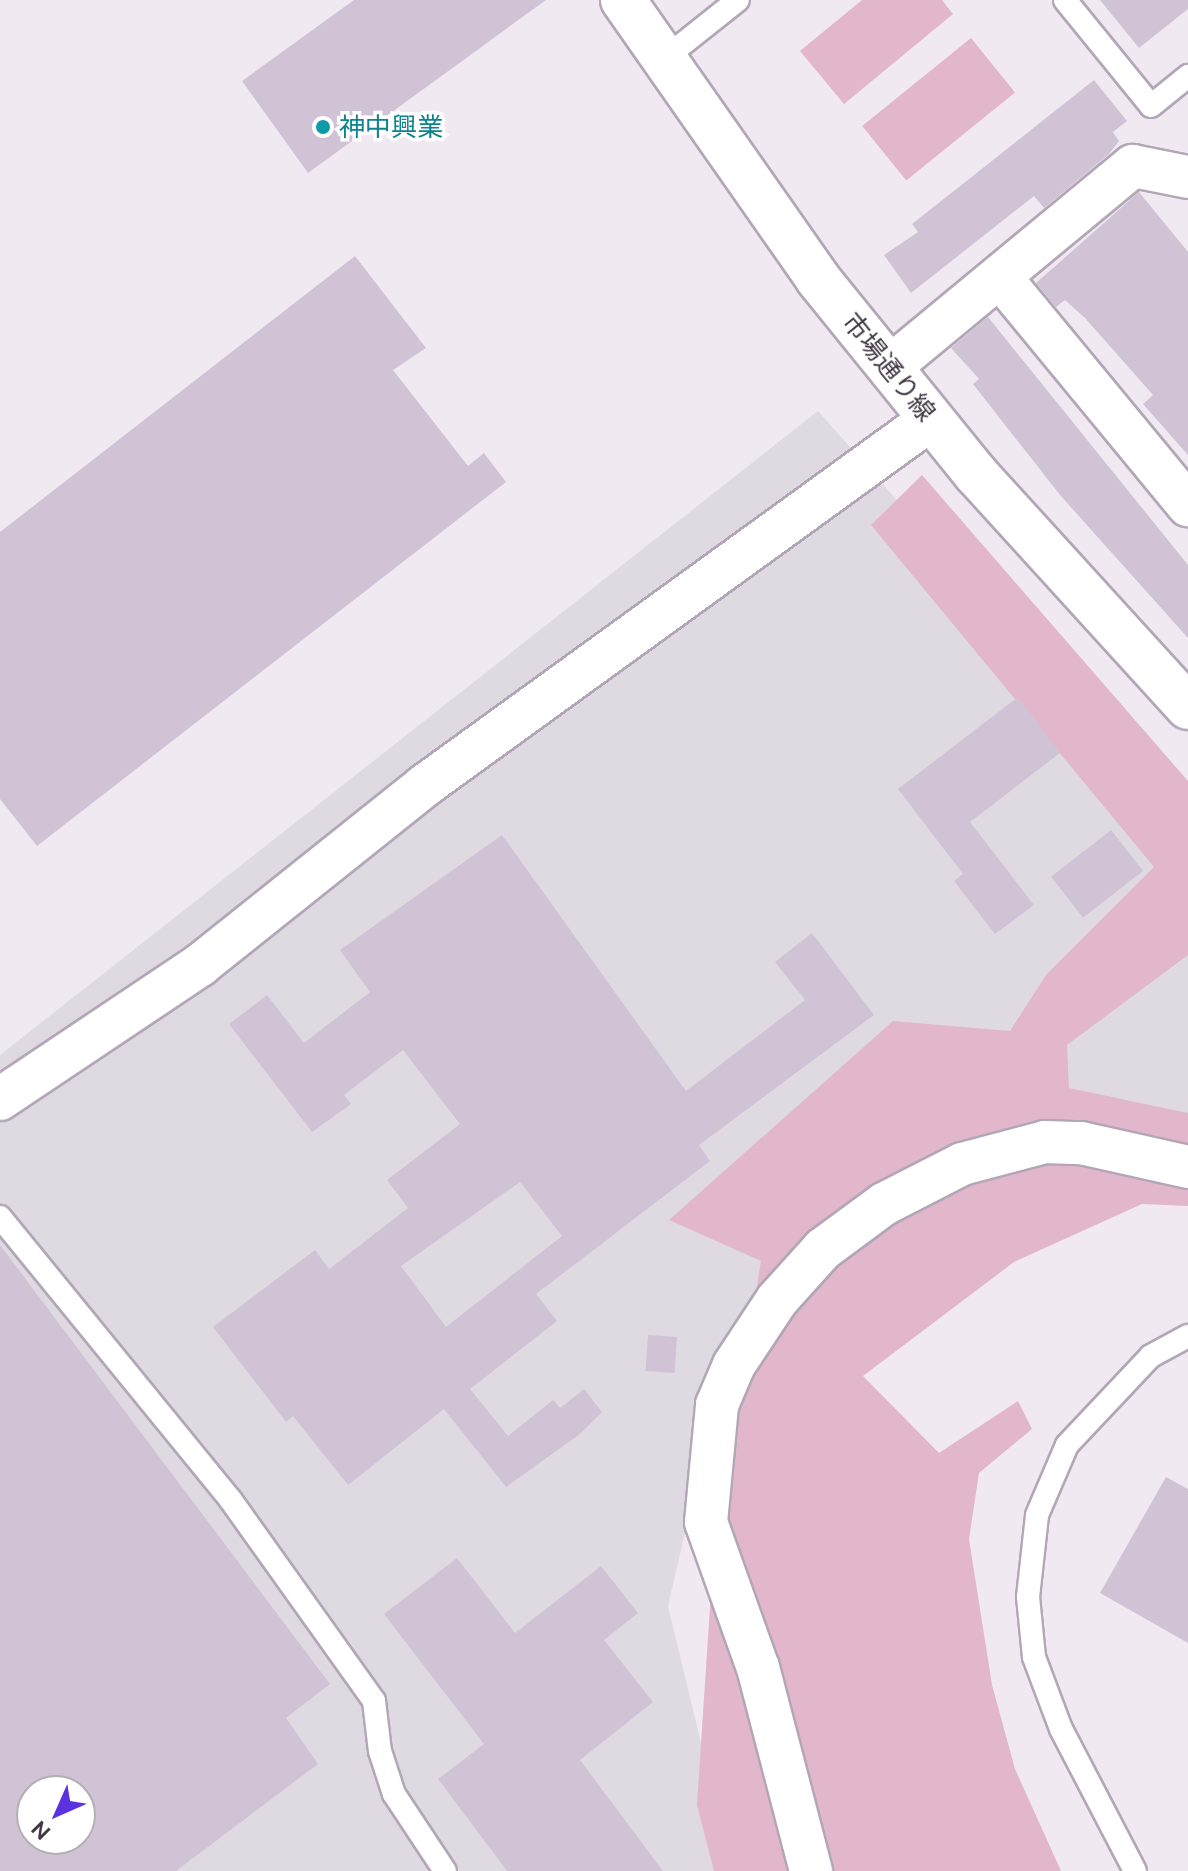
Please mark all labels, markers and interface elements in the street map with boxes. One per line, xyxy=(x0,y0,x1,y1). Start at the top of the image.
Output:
place label: 神中興業 xyxy=(339,111,443,143)
marker: 神中興業 xyxy=(314,118,332,136)
street label: 市場通り線 xyxy=(836,307,942,427)
north arrow xyxy=(16,1775,96,1855)
text: N xyxy=(25,1816,55,1846)

